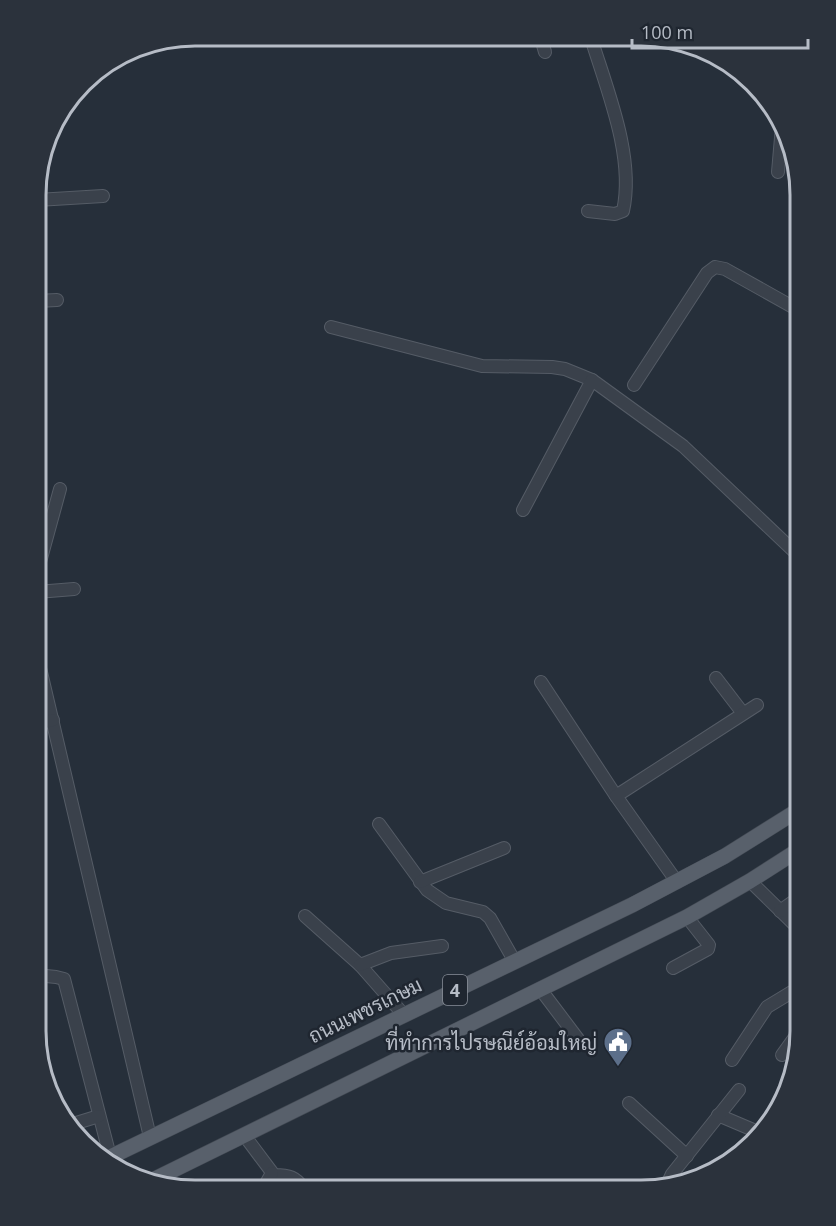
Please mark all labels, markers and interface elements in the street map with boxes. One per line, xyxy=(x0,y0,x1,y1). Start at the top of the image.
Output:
scale bar xyxy=(632,12,808,50)
text: 100 m xyxy=(641,20,693,44)
street label: ถนนเพชรเกษม xyxy=(304,971,426,1049)
road number: 4 xyxy=(443,975,467,1005)
place label: ที่ทำการไปรษณีย์อ้อมใหญ่ xyxy=(385,1026,597,1056)
public building icon: ที่ทำการไปรษณีย์อ้อมใหญ่ xyxy=(602,1026,634,1068)

